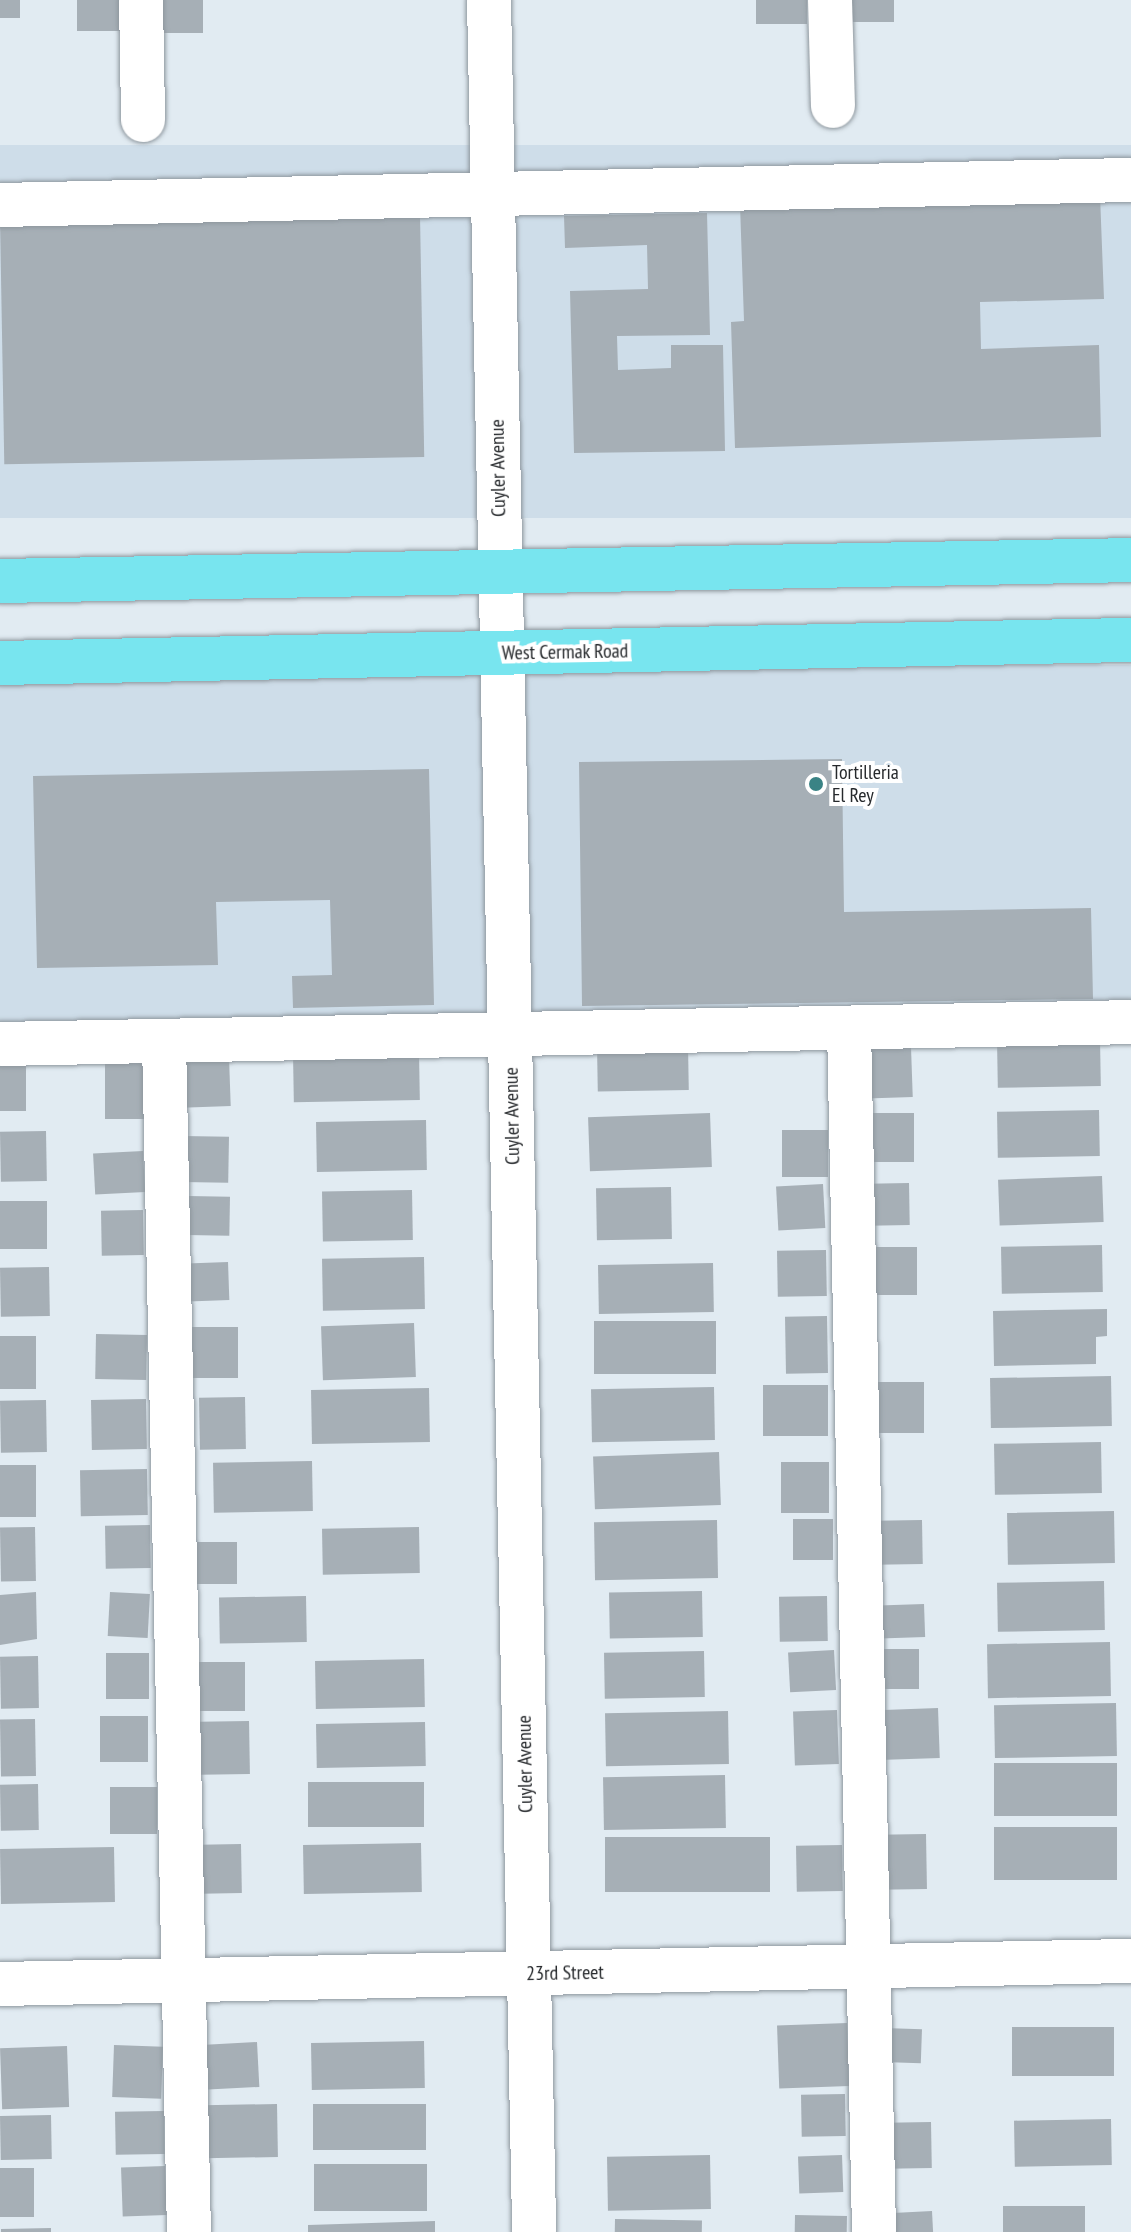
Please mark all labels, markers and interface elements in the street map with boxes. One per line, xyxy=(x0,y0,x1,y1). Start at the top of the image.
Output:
street label: Cuyler Avenue xyxy=(485,419,511,517)
street label: West Cermak Road xyxy=(501,639,629,665)
place label: Tortilleria El Rey xyxy=(832,760,899,807)
marker: Tortilleria El Rey xyxy=(807,775,825,793)
street label: Cuyler Avenue xyxy=(499,1067,525,1165)
street label: Cuyler Avenue xyxy=(512,1715,538,1813)
street label: 23rd Street xyxy=(526,1960,604,1986)

